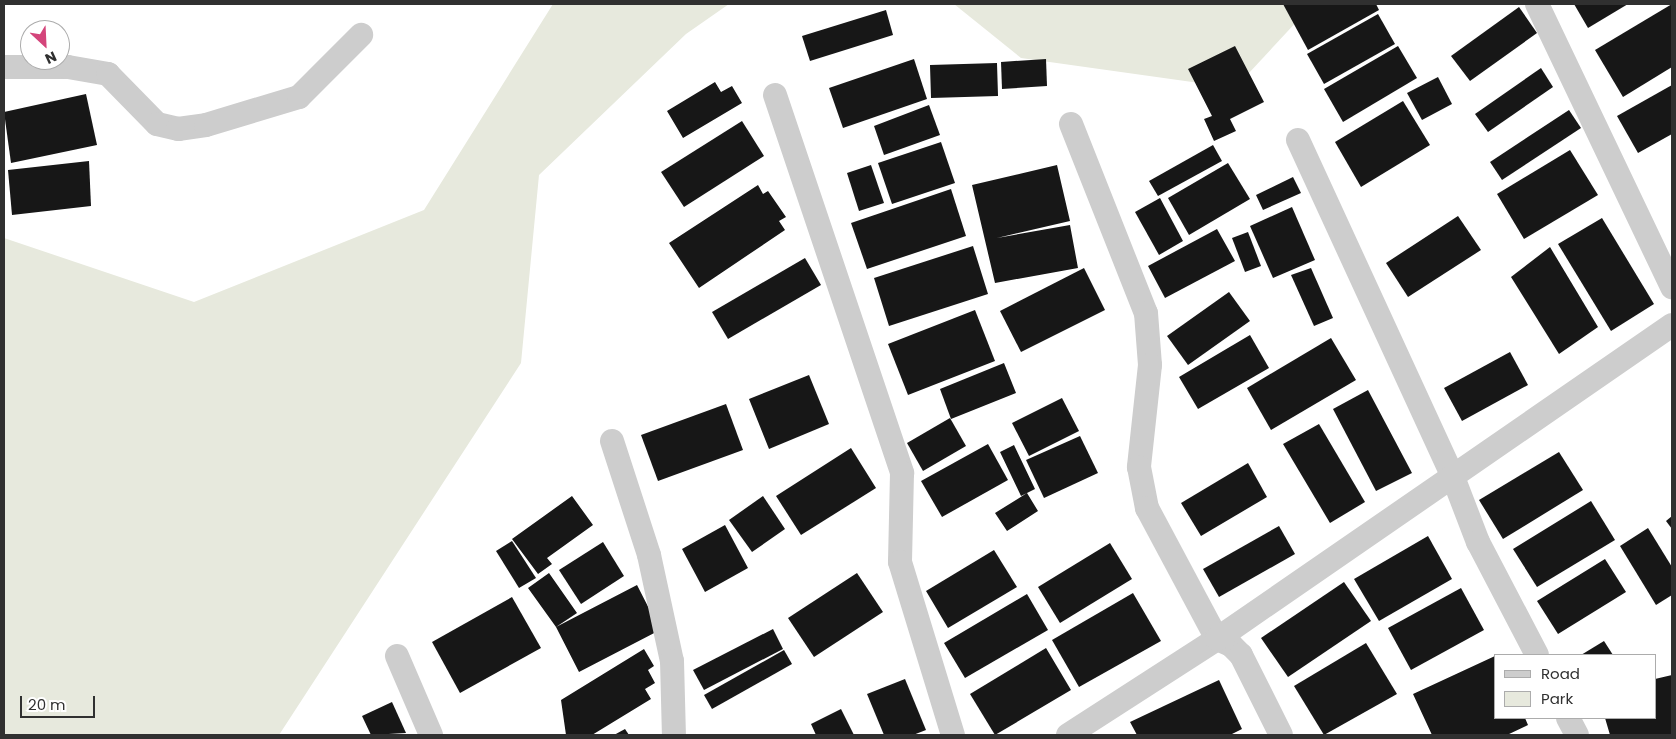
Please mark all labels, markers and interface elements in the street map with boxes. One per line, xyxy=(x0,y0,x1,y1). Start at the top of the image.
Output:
north arrow xyxy=(20,20,70,70)
text: N xyxy=(42,46,60,69)
legend xyxy=(1494,654,1656,719)
text: Road xyxy=(1541,663,1580,684)
scale bar xyxy=(22,686,98,718)
text: Park xyxy=(1541,688,1573,709)
text: 20 m xyxy=(28,694,66,715)

